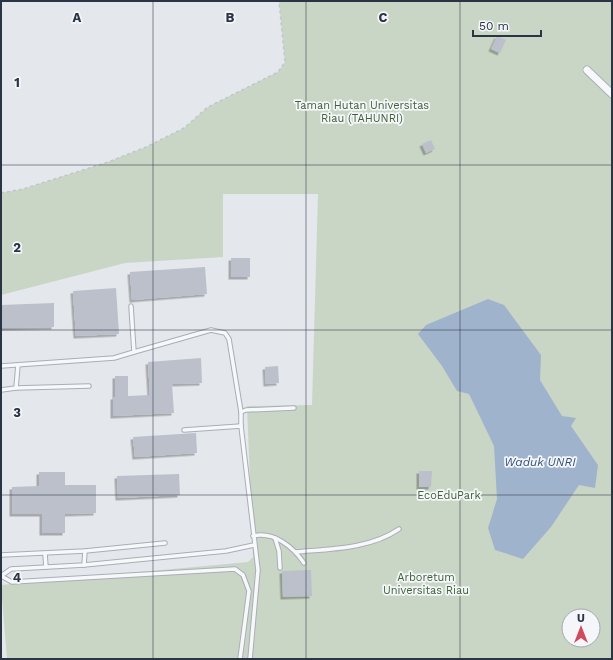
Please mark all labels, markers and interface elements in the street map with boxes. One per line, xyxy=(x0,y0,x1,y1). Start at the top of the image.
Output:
text: A xyxy=(73,10,82,25)
text: B xyxy=(226,10,235,25)
text: C xyxy=(379,10,388,25)
scale bar xyxy=(473,12,541,38)
text: 50 m xyxy=(479,19,509,33)
text: 1 xyxy=(14,75,20,90)
park label: Taman Hutan Universitas Riau (TAHUNRI) xyxy=(295,99,429,125)
text: 2 xyxy=(13,240,21,255)
text: 3 xyxy=(13,405,21,420)
water label: Waduk UNRI xyxy=(504,455,576,469)
park label: EcoEduPark xyxy=(417,489,481,502)
text: 4 xyxy=(13,570,22,585)
park label: Arboretum Universitas Riau xyxy=(383,571,469,597)
north arrow xyxy=(561,608,601,648)
text: U xyxy=(577,612,585,625)

